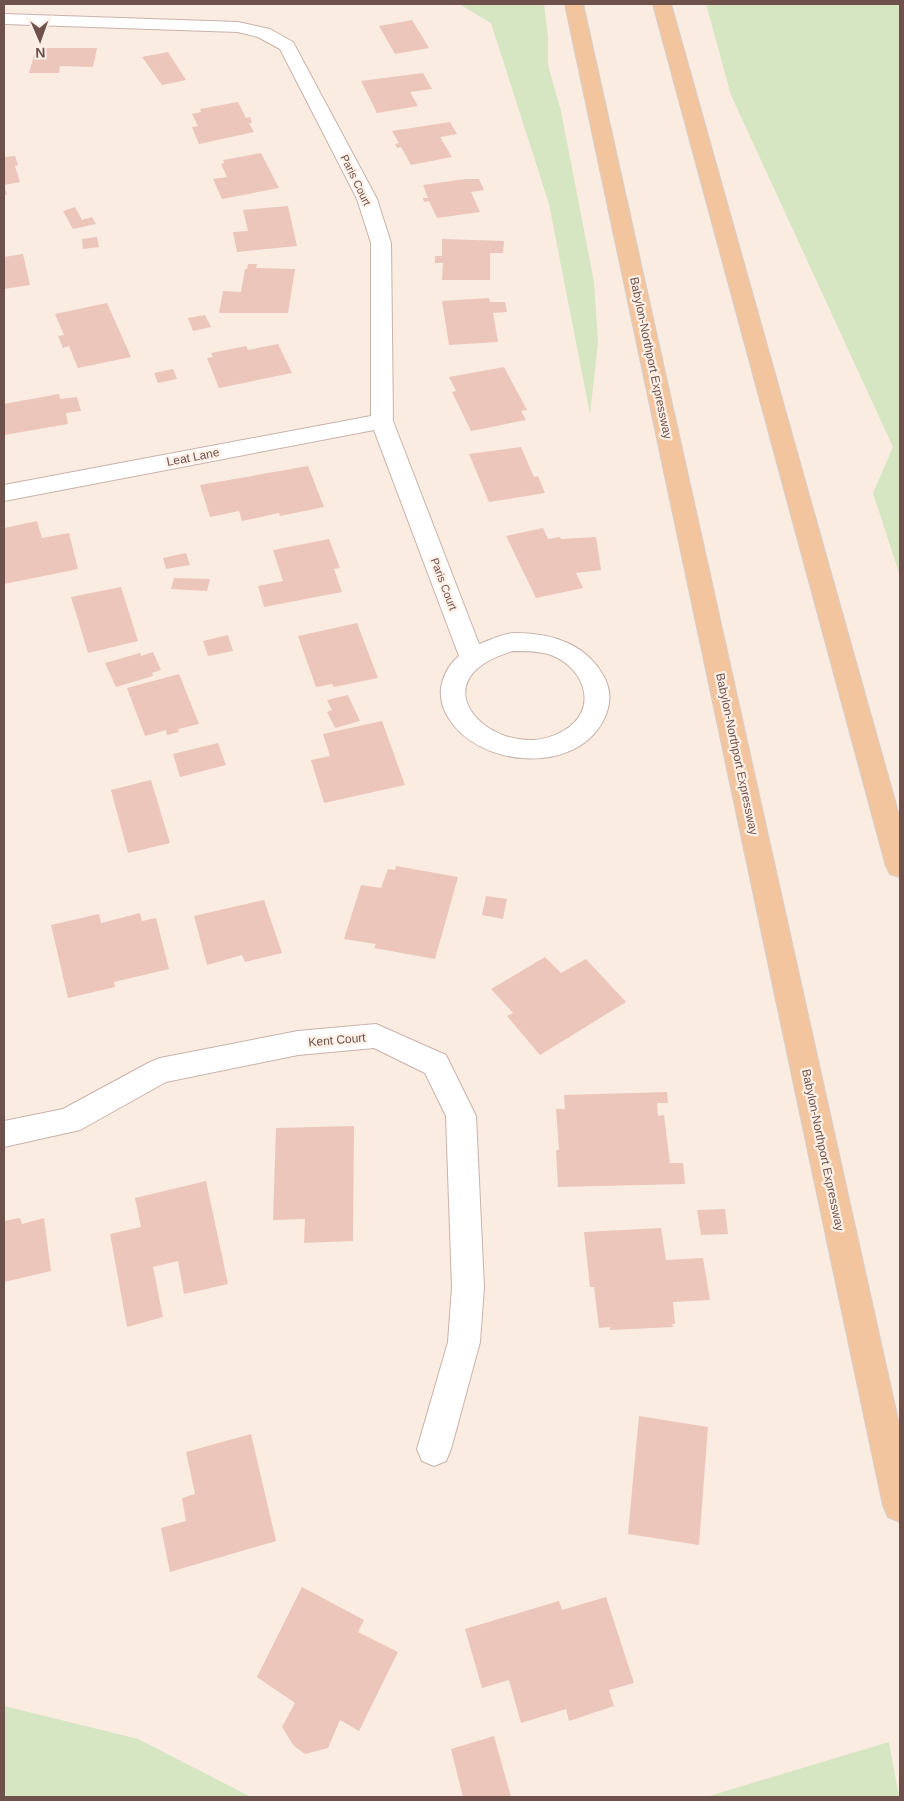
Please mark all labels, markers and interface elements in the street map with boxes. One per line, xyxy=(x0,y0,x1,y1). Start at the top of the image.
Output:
north arrow xyxy=(15,15,65,65)
text: N xyxy=(35,45,46,61)
street label: Paris Court xyxy=(339,153,373,207)
street label: Babylon-Northport Expressway xyxy=(627,276,675,440)
street label: Leat Lane xyxy=(165,445,221,469)
street label: Paris Court xyxy=(429,556,459,612)
street label: Babylon-Northport Expressway xyxy=(713,672,761,836)
street label: Kent Court xyxy=(308,1030,367,1049)
street label: Babylon-Northport Expressway xyxy=(799,1068,847,1232)

